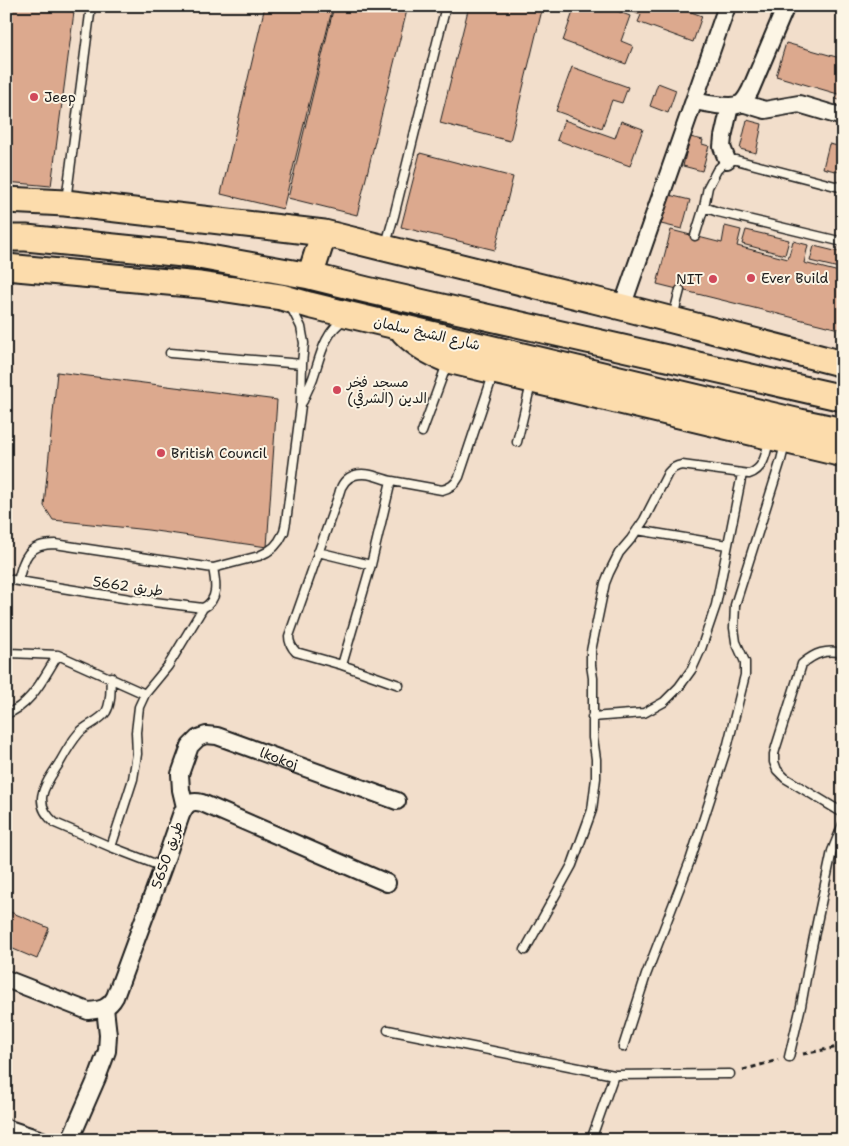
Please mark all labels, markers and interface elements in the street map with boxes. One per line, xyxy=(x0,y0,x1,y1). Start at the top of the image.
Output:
place label: Jeep xyxy=(44,88,76,106)
marker: Jeep xyxy=(28,91,40,103)
place label: Ever Build xyxy=(761,269,828,287)
place label: NIT xyxy=(676,270,703,288)
marker: Ever Build xyxy=(745,272,757,284)
marker: NIT xyxy=(707,273,719,285)
street label: شارع الشيخ سلمان xyxy=(372,312,482,355)
place label: مسجد فخر الدين (الشرقي) xyxy=(346,373,427,409)
marker: مسجد فخر الدين (الشرقي) xyxy=(331,384,343,396)
place label: British Council xyxy=(171,444,268,462)
marker: British Council xyxy=(155,447,167,459)
street label: طريق 5662 xyxy=(92,572,164,600)
street label: lkokoj xyxy=(257,743,301,774)
street label: طريق 5650 xyxy=(147,819,187,891)

